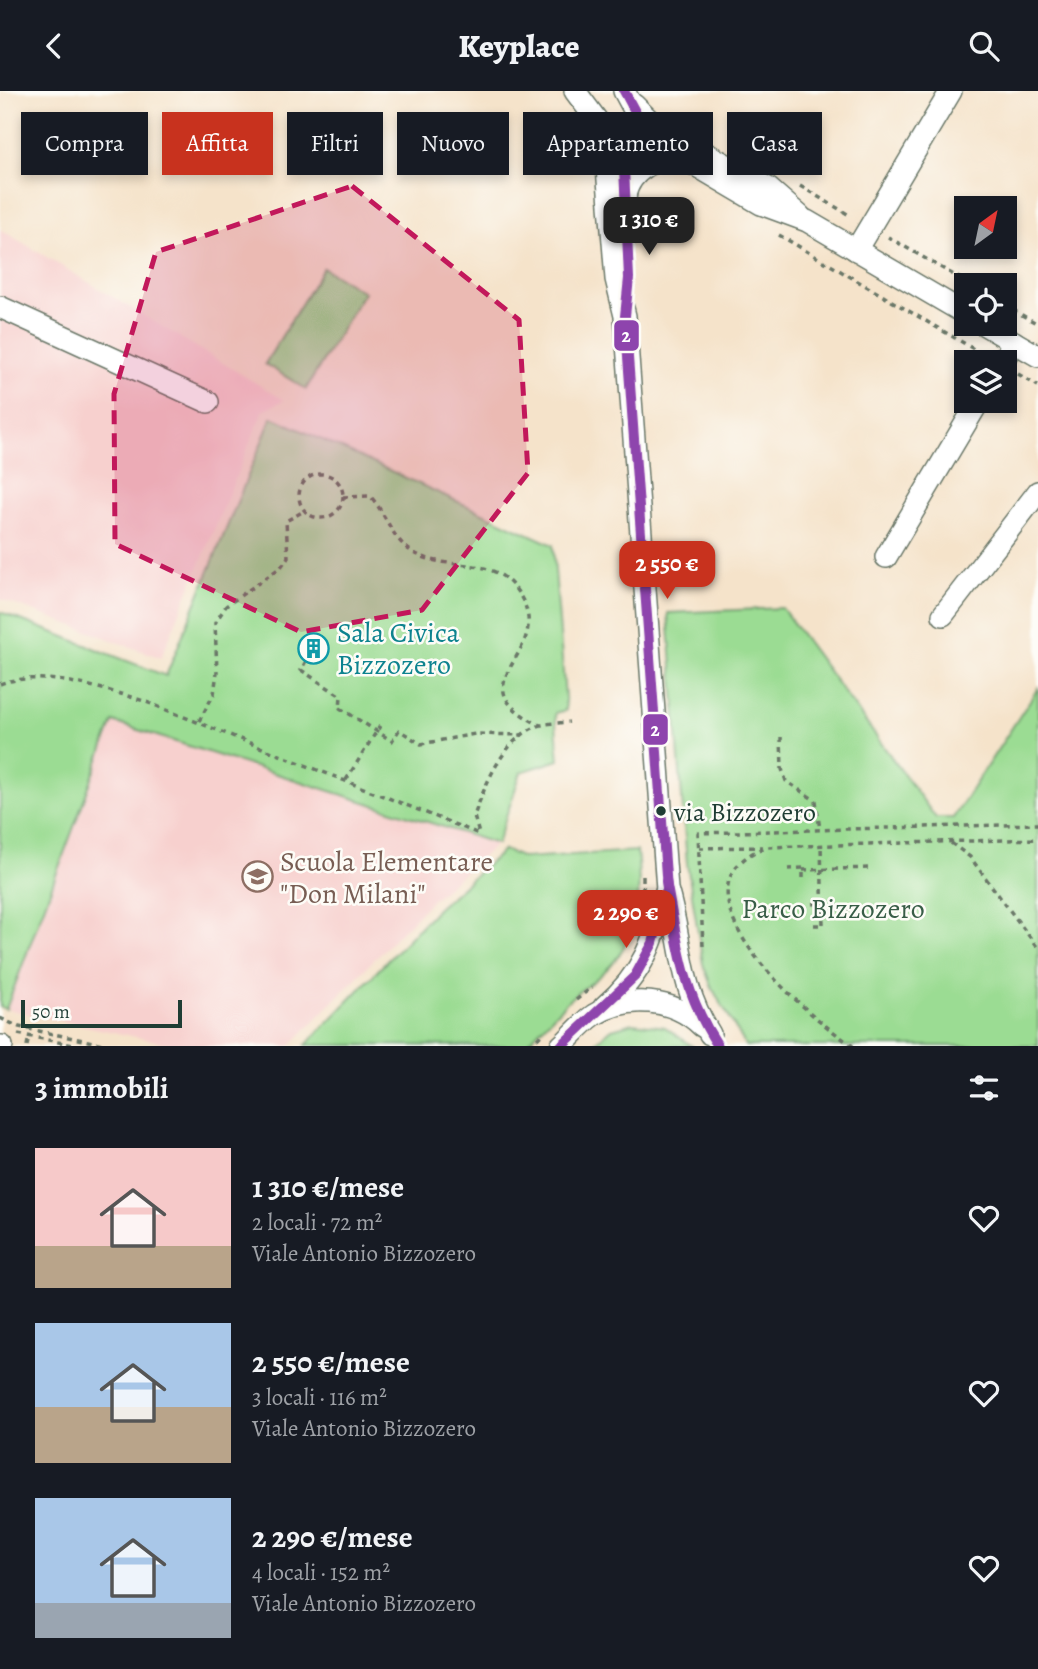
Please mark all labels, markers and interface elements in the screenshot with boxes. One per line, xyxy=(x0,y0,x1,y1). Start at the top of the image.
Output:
text: Keyplace xyxy=(459,24,579,68)
icon: back xyxy=(35,27,73,65)
icon: search xyxy=(965,27,1003,65)
chip: Compra xyxy=(21,112,148,175)
chip: Affitta xyxy=(162,112,273,175)
chip: Filtri xyxy=(287,112,383,175)
chip: Nuovo xyxy=(397,112,509,175)
chip: Appartamento xyxy=(523,112,713,175)
chip: Casa xyxy=(727,112,822,175)
north arrow xyxy=(954,196,1017,259)
map controls xyxy=(954,196,1017,413)
pin: 1 310 € xyxy=(584,197,714,257)
text: 1 310 € xyxy=(619,204,679,235)
button: locate xyxy=(954,273,1017,336)
line badge: 2 xyxy=(613,319,640,352)
text: 2 xyxy=(621,323,631,349)
button: layers xyxy=(954,350,1017,413)
pin: 2 550 € xyxy=(602,541,732,601)
text: 2 550 € xyxy=(635,548,699,579)
place label: Sala Civica Bizzozero xyxy=(337,614,460,684)
building icon: Sala Civica Bizzozero xyxy=(297,631,331,665)
line badge: 2 xyxy=(642,713,669,746)
text: 2 xyxy=(650,717,660,743)
place label: via Bizzozero xyxy=(673,795,816,830)
marker: via Bizzozero xyxy=(654,804,668,818)
place label: Scuola Elementare "Don Milani" xyxy=(280,843,493,913)
school or university icon: Scuola Elementare "Don Milani" xyxy=(240,860,274,894)
park label: Parco Bizzozero xyxy=(741,890,925,928)
pin: 2 290 € xyxy=(561,891,691,950)
text: 2 290 € xyxy=(593,897,659,928)
scale bar xyxy=(21,997,182,1029)
text: 50 m xyxy=(32,999,70,1025)
text: 3 immobili xyxy=(35,1068,168,1108)
icon: filters xyxy=(965,1069,1003,1107)
text: 1 310 €/mese xyxy=(252,1167,404,1207)
icon: home xyxy=(91,1176,175,1260)
icon: heart xyxy=(965,1199,1003,1237)
text: 2 locali · 72 m² xyxy=(252,1207,382,1238)
text: Viale Antonio Bizzozero xyxy=(252,1238,476,1269)
text: 2 550 €/mese xyxy=(252,1342,410,1382)
icon: home xyxy=(91,1351,175,1435)
icon: heart xyxy=(965,1374,1003,1412)
text: 3 locali · 116 m² xyxy=(252,1382,387,1413)
text: Viale Antonio Bizzozero xyxy=(252,1413,476,1444)
text: 2 290 €/mese xyxy=(252,1517,413,1557)
icon: home xyxy=(91,1526,175,1610)
icon: heart xyxy=(965,1549,1003,1587)
text: 4 locali · 152 m² xyxy=(252,1557,390,1588)
text: Viale Antonio Bizzozero xyxy=(252,1588,476,1619)

